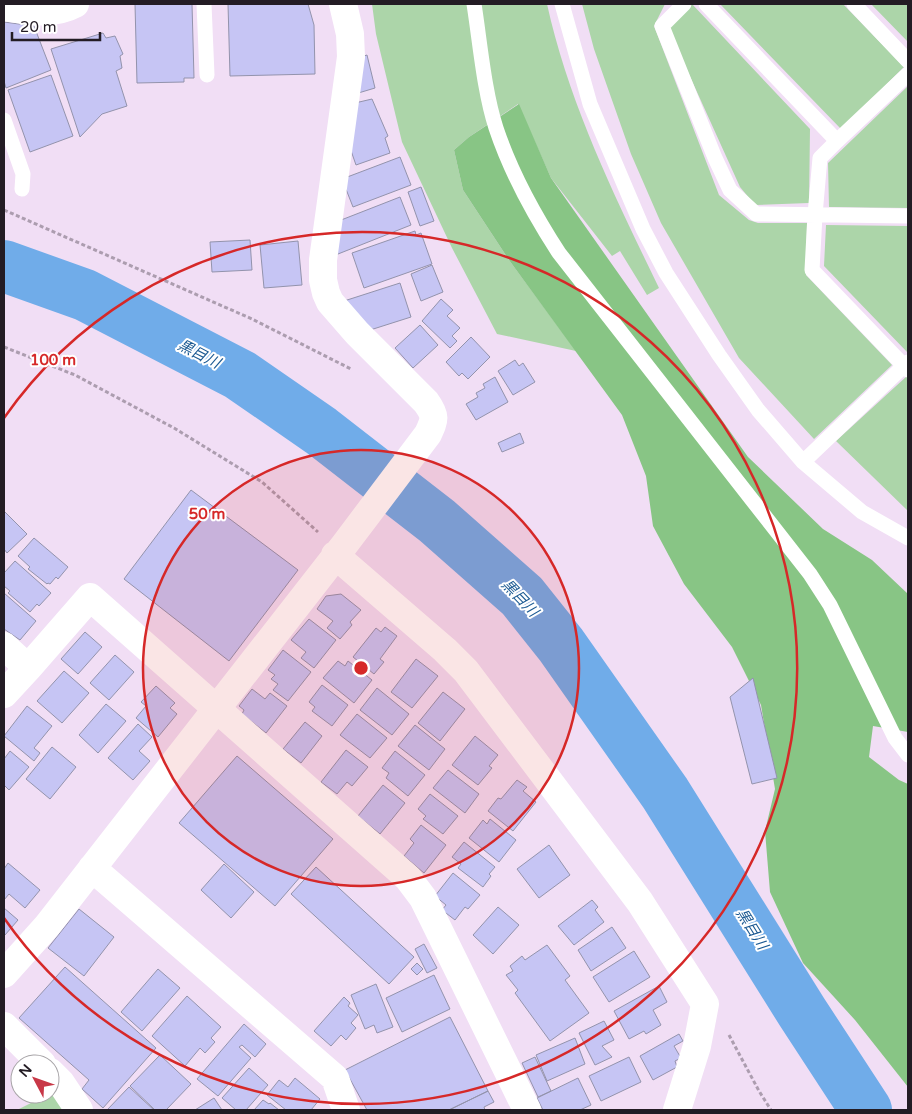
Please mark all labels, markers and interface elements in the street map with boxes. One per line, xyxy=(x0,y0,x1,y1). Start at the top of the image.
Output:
scale bar xyxy=(12,10,100,42)
text: 20 m xyxy=(20,18,57,36)
water label: 黒目川 xyxy=(175,336,225,373)
text: 100 m xyxy=(30,351,76,369)
text: 50 m xyxy=(189,505,225,523)
water label: 黒目川 xyxy=(498,576,543,622)
centre of rings xyxy=(352,659,370,677)
water label: 黒目川 xyxy=(732,905,773,955)
north arrow xyxy=(10,1054,60,1104)
text: N xyxy=(15,1061,36,1081)

